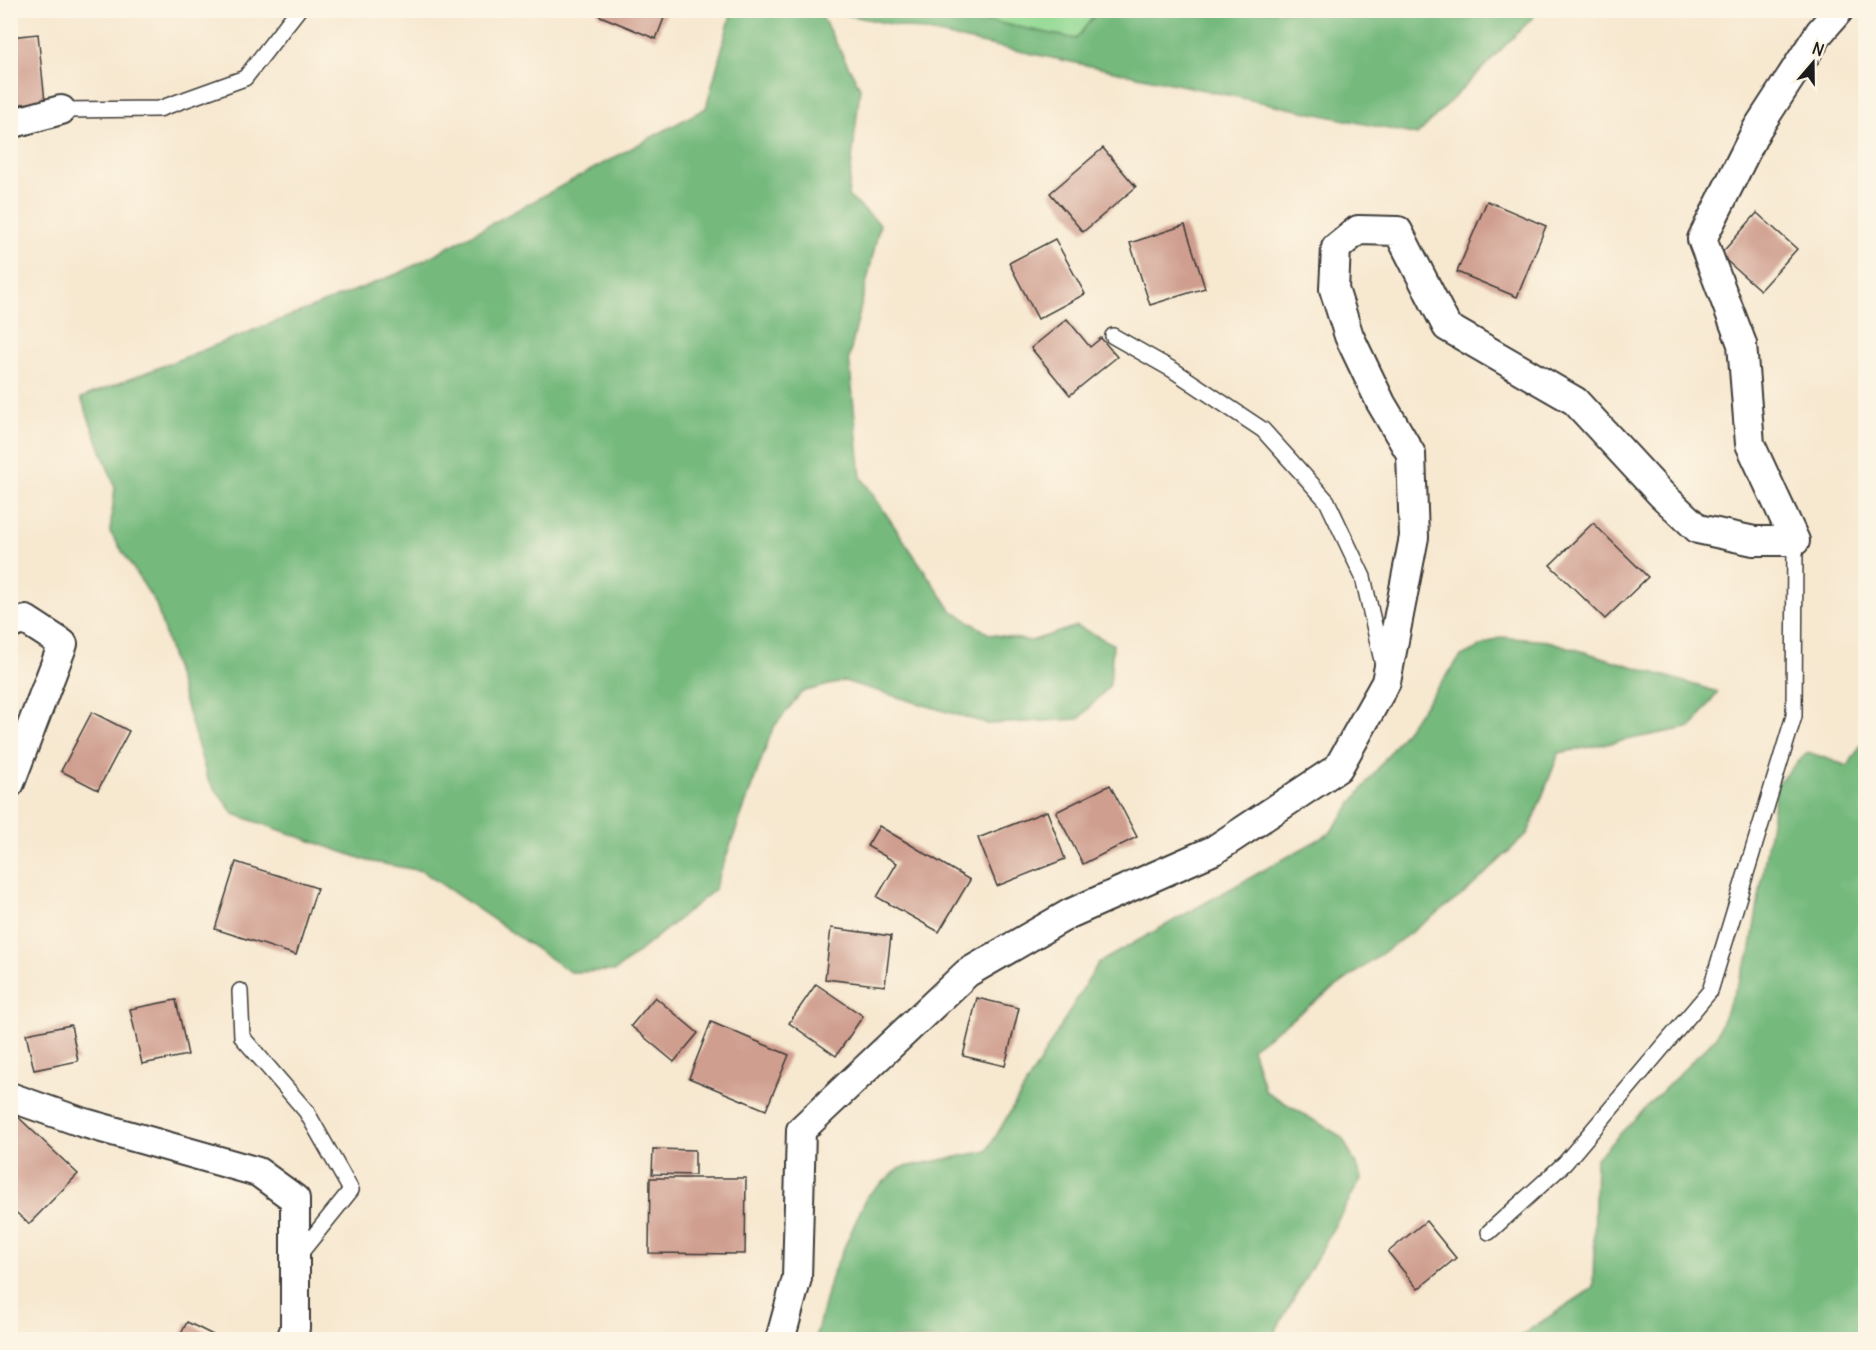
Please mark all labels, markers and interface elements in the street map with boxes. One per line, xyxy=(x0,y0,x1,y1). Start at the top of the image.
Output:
north arrow xyxy=(1783,33,1843,93)
text: N xyxy=(1810,38,1827,60)

